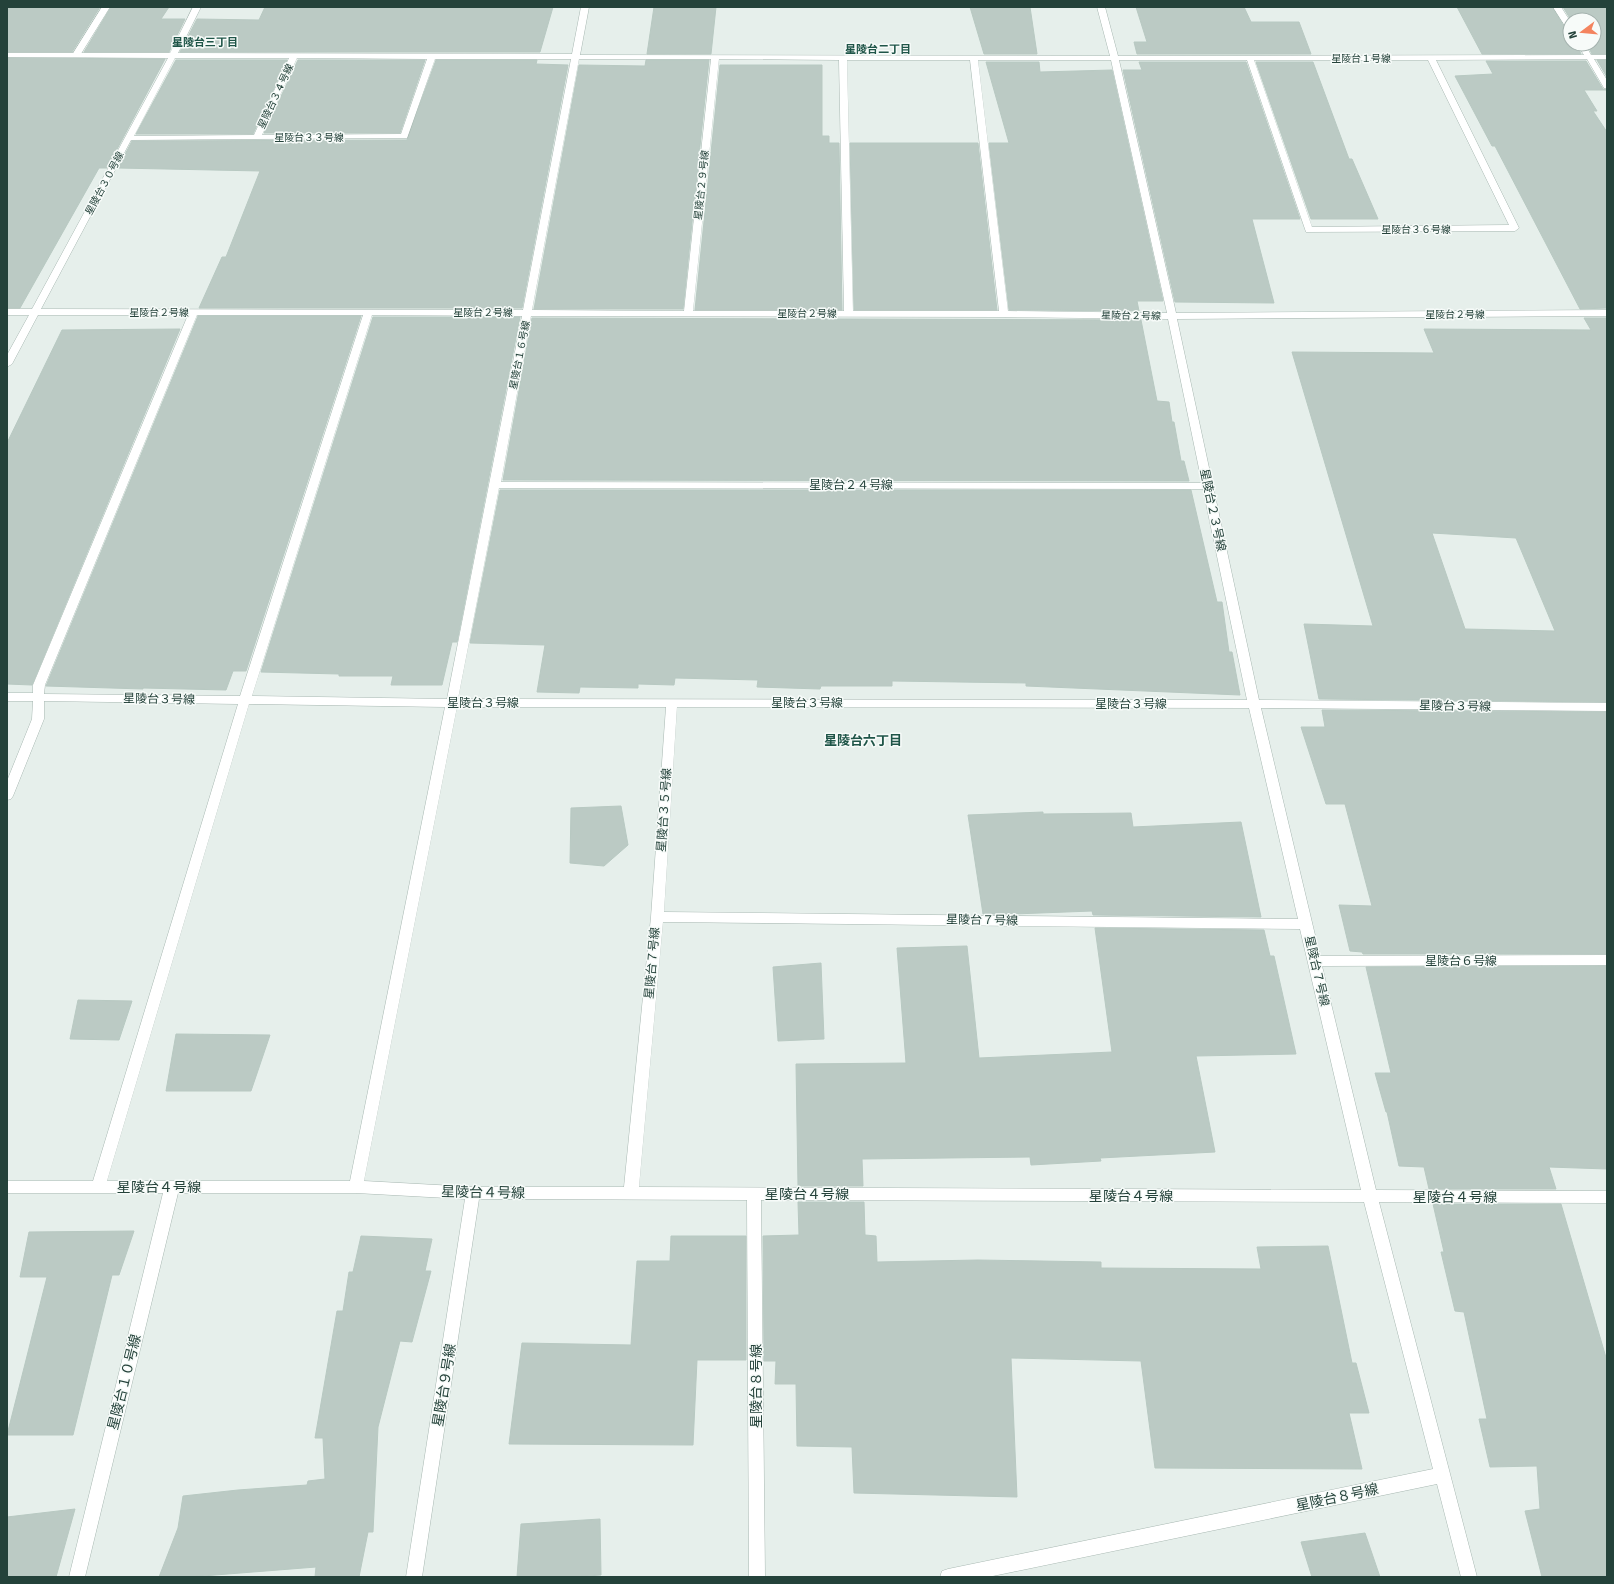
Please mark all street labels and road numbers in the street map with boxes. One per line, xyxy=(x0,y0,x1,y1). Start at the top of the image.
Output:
street label: 星陵台１号線 xyxy=(1331,53,1391,65)
street label: 星陵台３４号線 xyxy=(256,62,296,131)
street label: 星陵台３３号線 xyxy=(274,132,344,144)
street label: 星陵台３０号線 xyxy=(83,150,127,217)
street label: 星陵台２９号線 xyxy=(692,150,712,221)
street label: 星陵台３６号線 xyxy=(1381,224,1451,236)
street label: 星陵台２号線 xyxy=(129,307,189,319)
street label: 星陵台２号線 xyxy=(453,307,513,319)
street label: 星陵台２号線 xyxy=(777,308,837,320)
street label: 星陵台２号線 xyxy=(1101,309,1161,323)
street label: 星陵台２号線 xyxy=(1425,309,1485,321)
street label: 星陵台１６号線 xyxy=(507,320,533,391)
street label: 星陵台２３号線 xyxy=(1197,467,1229,553)
street label: 星陵台２４号線 xyxy=(809,478,893,492)
street label: 星陵台３号線 xyxy=(123,691,195,707)
street label: 星陵台３号線 xyxy=(447,696,519,710)
street label: 星陵台３号線 xyxy=(771,696,843,710)
street label: 星陵台３号線 xyxy=(1095,697,1167,711)
street label: 星陵台３号線 xyxy=(1419,698,1491,714)
street label: 星陵台３５号線 xyxy=(654,768,674,852)
street label: 星陵台７号線 xyxy=(946,912,1018,928)
street label: 星陵台７号線 xyxy=(642,927,662,999)
street label: 星陵台７号線 xyxy=(1302,934,1332,1008)
street label: 星陵台６号線 xyxy=(1425,954,1497,968)
street label: 星陵台４号線 xyxy=(117,1179,201,1196)
street label: 星陵台４号線 xyxy=(441,1183,525,1202)
street label: 星陵台４号線 xyxy=(765,1186,849,1203)
street label: 星陵台４号線 xyxy=(1089,1188,1173,1205)
street label: 星陵台４号線 xyxy=(1413,1189,1497,1206)
street label: 星陵台１０号線 xyxy=(104,1333,145,1432)
street label: 星陵台９号線 xyxy=(430,1342,459,1428)
street label: 星陵台８号線 xyxy=(748,1344,765,1428)
street label: 星陵台８号線 xyxy=(1294,1480,1380,1515)

